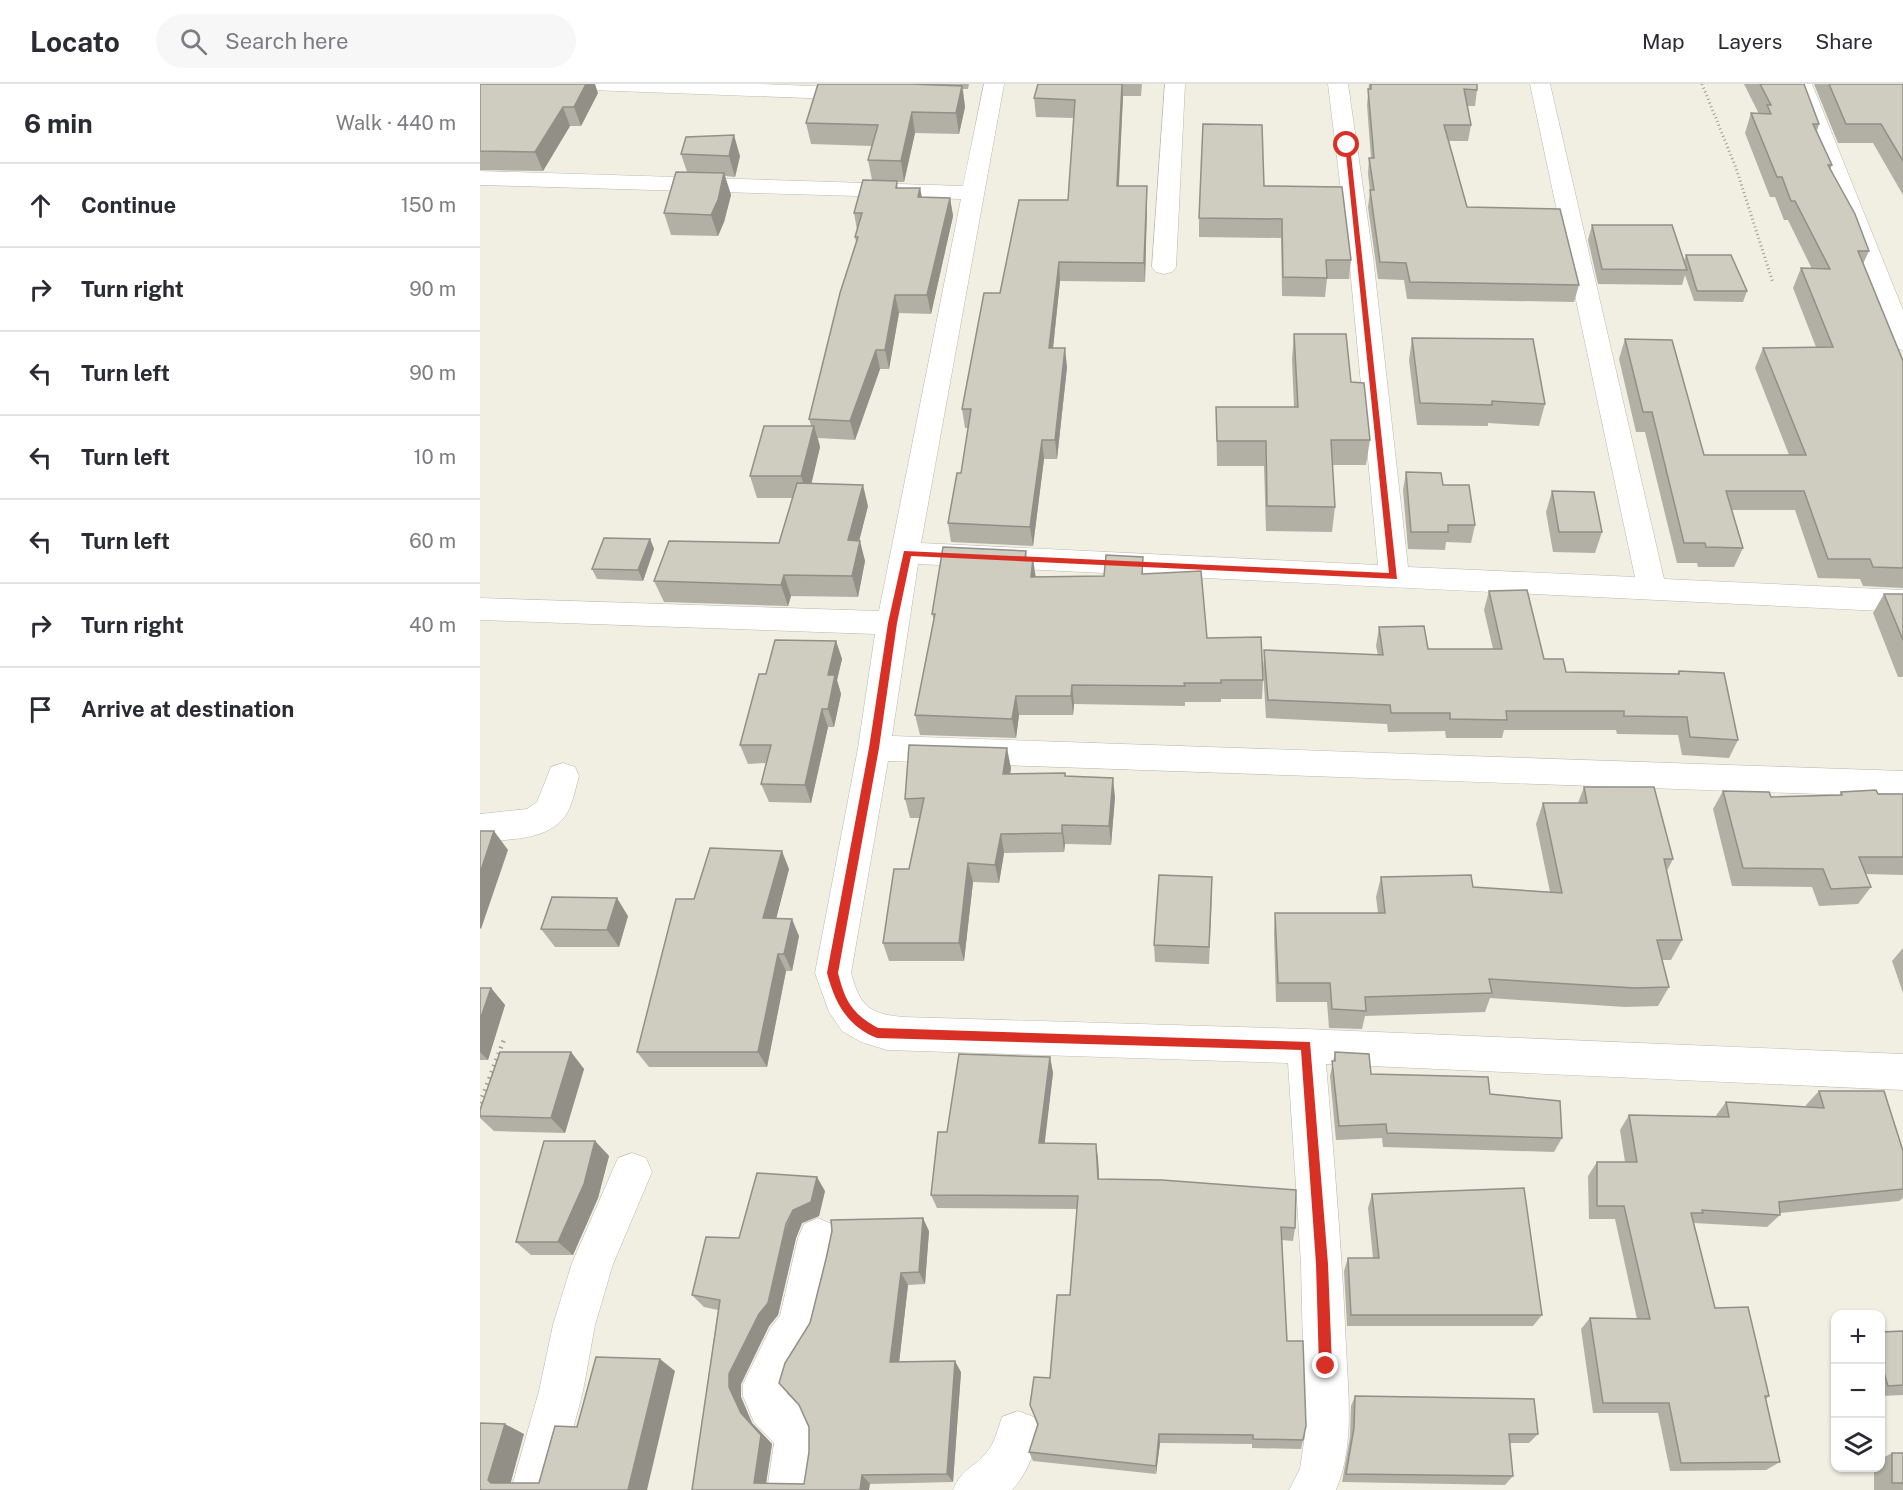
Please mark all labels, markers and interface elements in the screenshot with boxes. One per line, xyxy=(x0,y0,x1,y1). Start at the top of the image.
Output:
search box xyxy=(156,14,576,68)
text: Locato xyxy=(30,25,120,58)
icon: search xyxy=(177,25,210,58)
text: Search here xyxy=(225,28,348,54)
text: Map xyxy=(1642,29,1685,54)
text: Layers xyxy=(1718,29,1782,54)
text: Share xyxy=(1815,29,1873,54)
text: 6 min xyxy=(24,108,93,139)
text: Walk · 440 m xyxy=(336,111,456,135)
route start xyxy=(1333,131,1359,157)
icon: ahead xyxy=(24,189,57,222)
text: Continue xyxy=(81,192,176,218)
text: 150 m xyxy=(401,193,456,217)
icon: right xyxy=(24,273,57,306)
text: Turn right xyxy=(81,276,184,302)
text: 90 m xyxy=(409,277,456,301)
icon: left xyxy=(24,357,57,390)
text: Turn left xyxy=(81,360,170,386)
text: 90 m xyxy=(409,361,456,385)
icon: left xyxy=(24,441,57,474)
text: Turn left xyxy=(81,444,170,470)
text: 10 m xyxy=(413,445,456,469)
icon: left xyxy=(24,525,57,558)
text: Turn left xyxy=(81,528,170,554)
text: 60 m xyxy=(409,529,456,553)
icon: right xyxy=(24,609,57,642)
text: Turn right xyxy=(81,612,184,638)
text: 40 m xyxy=(409,613,456,637)
icon: arrive xyxy=(24,693,57,726)
text: Arrive at destination xyxy=(81,696,294,722)
map controls xyxy=(1831,1310,1885,1472)
button: + xyxy=(1831,1310,1885,1364)
route end xyxy=(1312,1352,1338,1378)
button: − xyxy=(1831,1364,1885,1418)
button: layers xyxy=(1831,1418,1885,1472)

